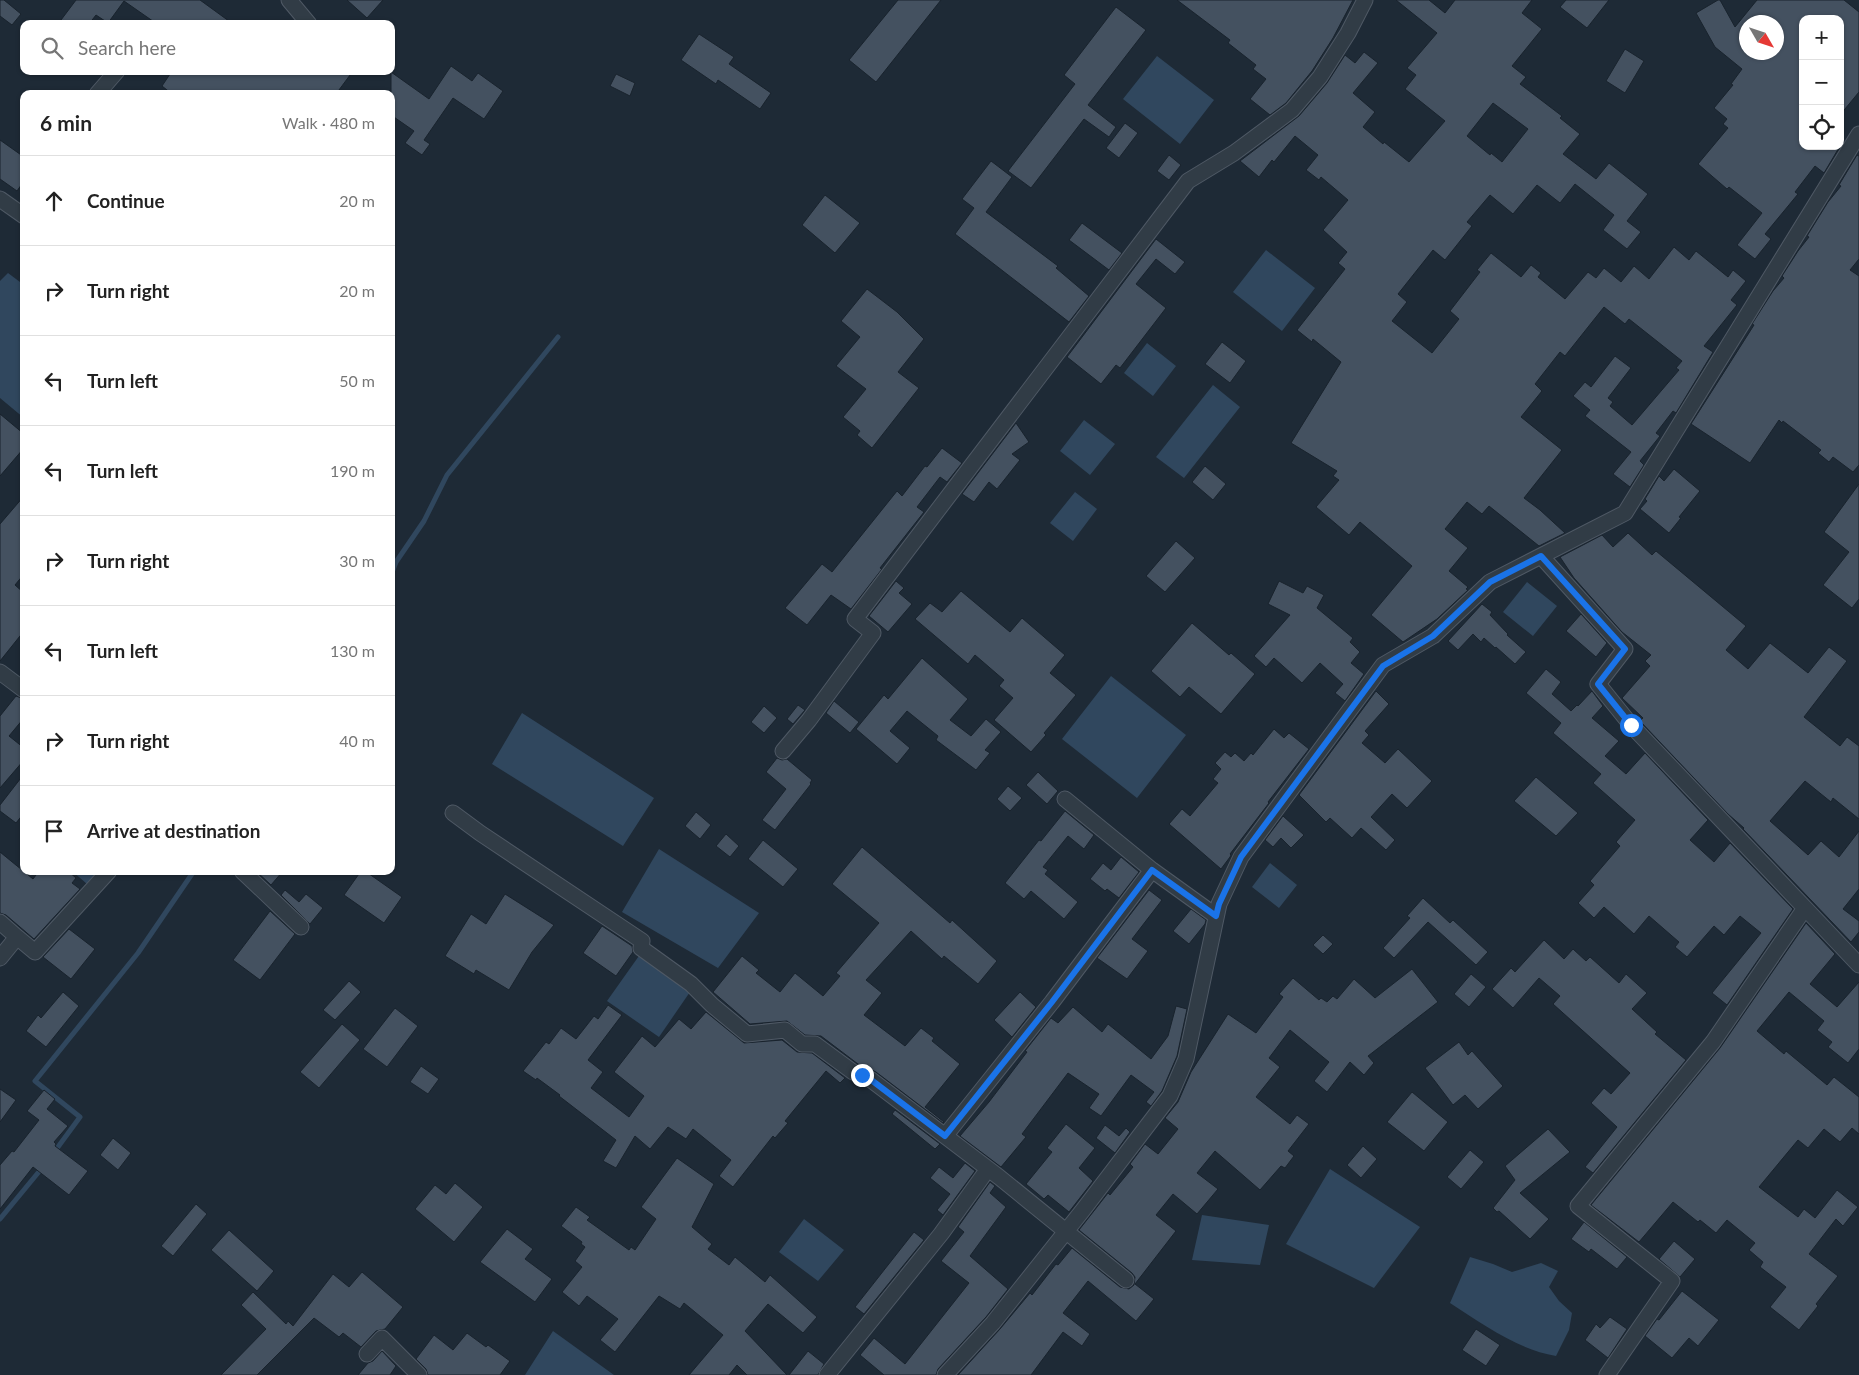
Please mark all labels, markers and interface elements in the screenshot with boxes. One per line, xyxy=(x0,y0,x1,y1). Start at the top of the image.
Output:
north arrow xyxy=(1739,15,1784,60)
map controls xyxy=(1799,15,1844,150)
button: + xyxy=(1799,15,1844,60)
search box xyxy=(20,20,395,75)
icon: search xyxy=(38,34,66,62)
text: Search here xyxy=(78,36,176,59)
button: − xyxy=(1799,60,1844,105)
button: locate xyxy=(1799,105,1844,150)
text: 6 min xyxy=(40,110,92,135)
text: Walk · 480 m xyxy=(282,113,375,132)
icon: ahead xyxy=(40,187,68,215)
text: Continue xyxy=(87,189,165,212)
text: 20 m xyxy=(339,191,375,210)
icon: right xyxy=(40,277,68,305)
text: Turn right xyxy=(87,279,169,302)
text: 20 m xyxy=(339,281,375,300)
icon: left xyxy=(40,367,68,395)
text: Turn left xyxy=(87,369,158,392)
text: 50 m xyxy=(339,371,375,390)
icon: left xyxy=(40,457,68,485)
text: Turn left xyxy=(87,459,158,482)
text: 190 m xyxy=(330,461,375,480)
icon: right xyxy=(40,547,68,575)
text: Turn right xyxy=(87,549,169,572)
text: 30 m xyxy=(339,551,375,570)
icon: left xyxy=(40,637,68,665)
text: Turn left xyxy=(87,639,158,662)
text: 130 m xyxy=(330,641,375,660)
route start xyxy=(1620,714,1643,737)
icon: right xyxy=(40,727,68,755)
text: Turn right xyxy=(87,729,169,752)
text: 40 m xyxy=(339,731,375,750)
icon: arrive xyxy=(40,817,68,845)
text: Arrive at destination xyxy=(87,819,260,842)
route end xyxy=(851,1064,874,1087)

